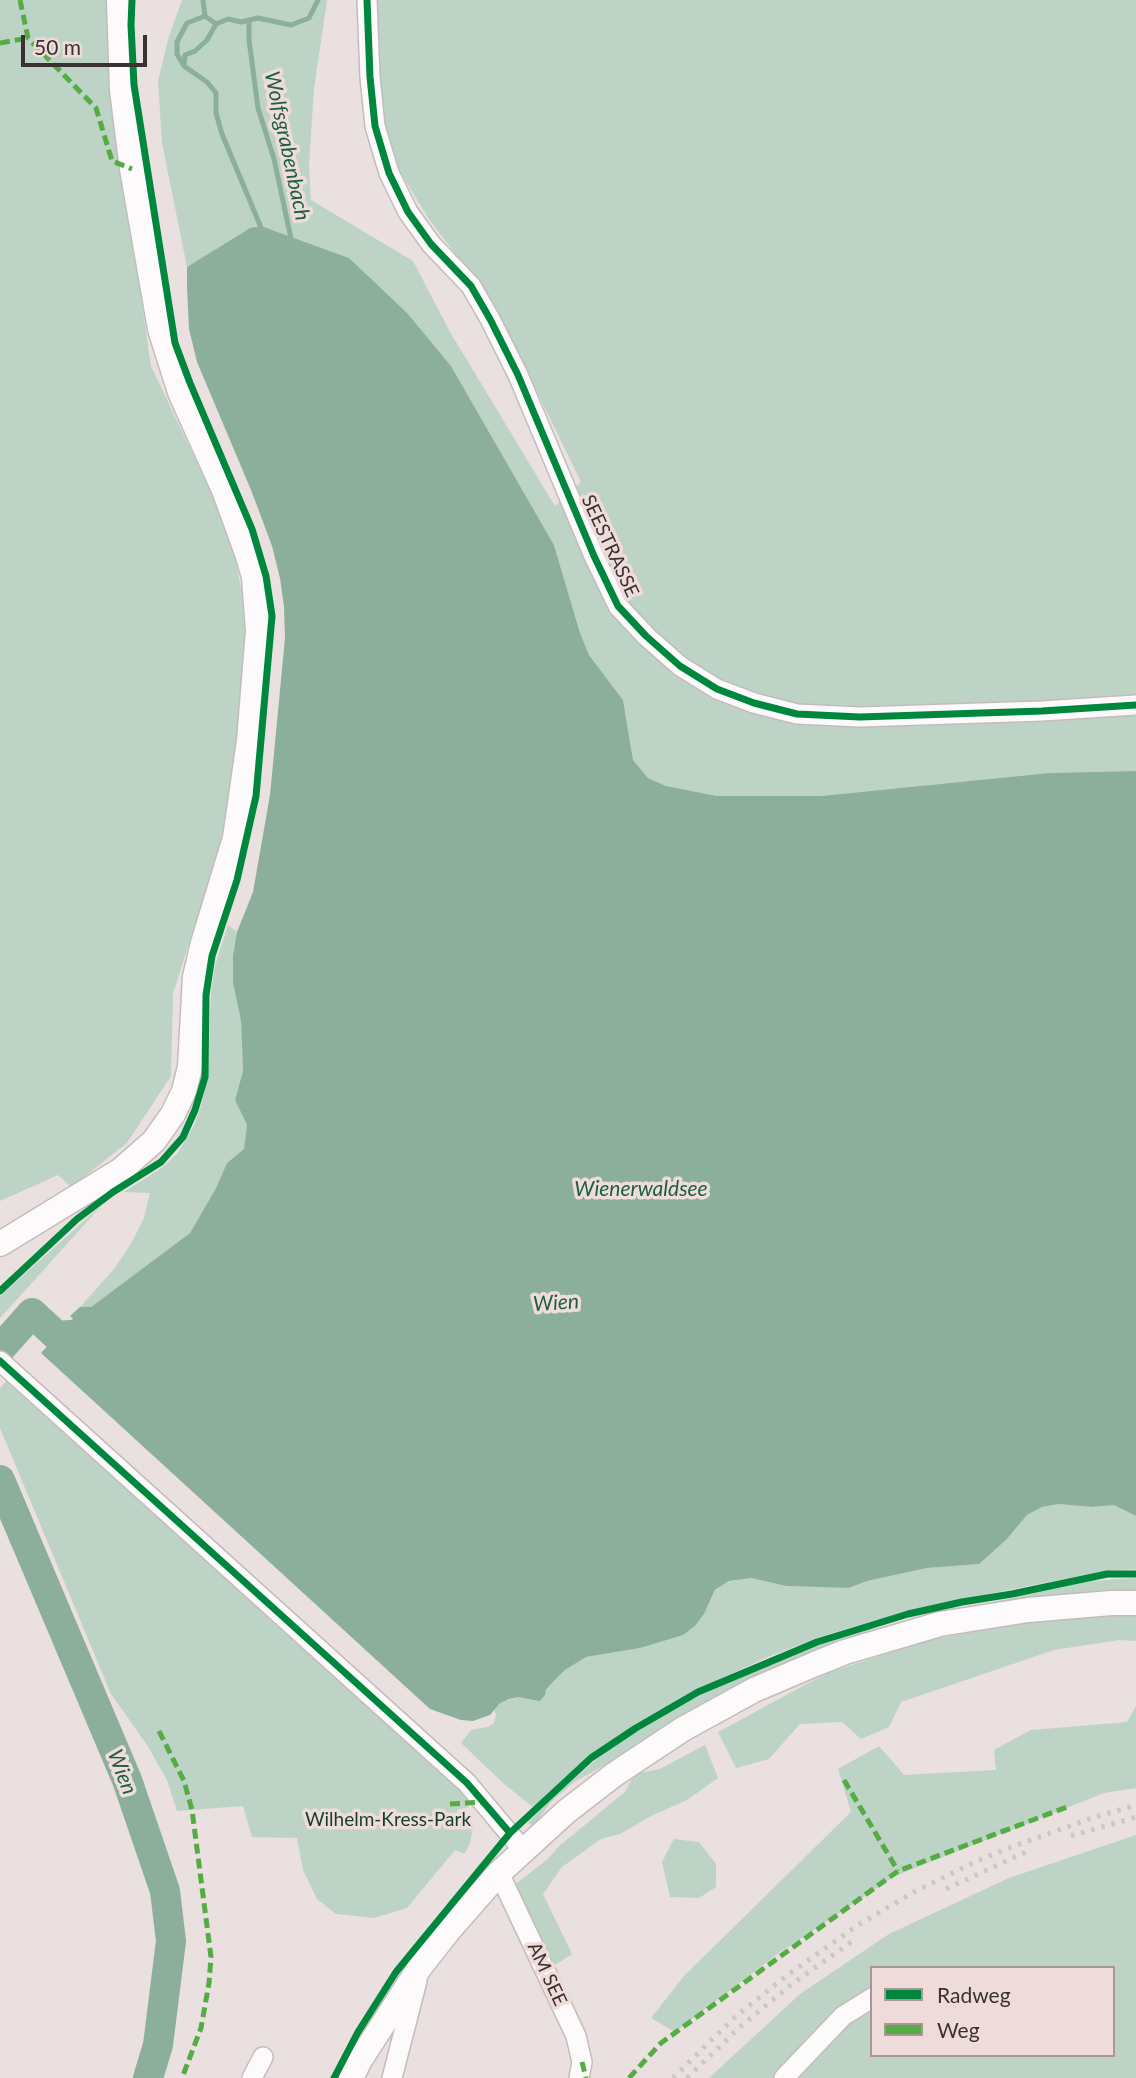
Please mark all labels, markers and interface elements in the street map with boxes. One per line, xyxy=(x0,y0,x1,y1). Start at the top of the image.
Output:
scale bar xyxy=(24,21,150,65)
text: 50 m xyxy=(34,34,81,59)
water label: Wolfsgrabenbach xyxy=(259,69,315,223)
street label: SEESTRASSE xyxy=(576,491,644,601)
water label: Wienerwaldsee xyxy=(574,1176,708,1202)
water label: Wien xyxy=(532,1289,580,1317)
water label: Wien xyxy=(102,1746,142,1798)
park label: Wilhelm-Kress-Park xyxy=(305,1809,471,1831)
street label: AM SEE xyxy=(522,1939,572,2009)
legend xyxy=(870,1966,1115,2057)
text: Radweg xyxy=(937,1982,1011,2007)
text: Weg xyxy=(937,2017,980,2042)

